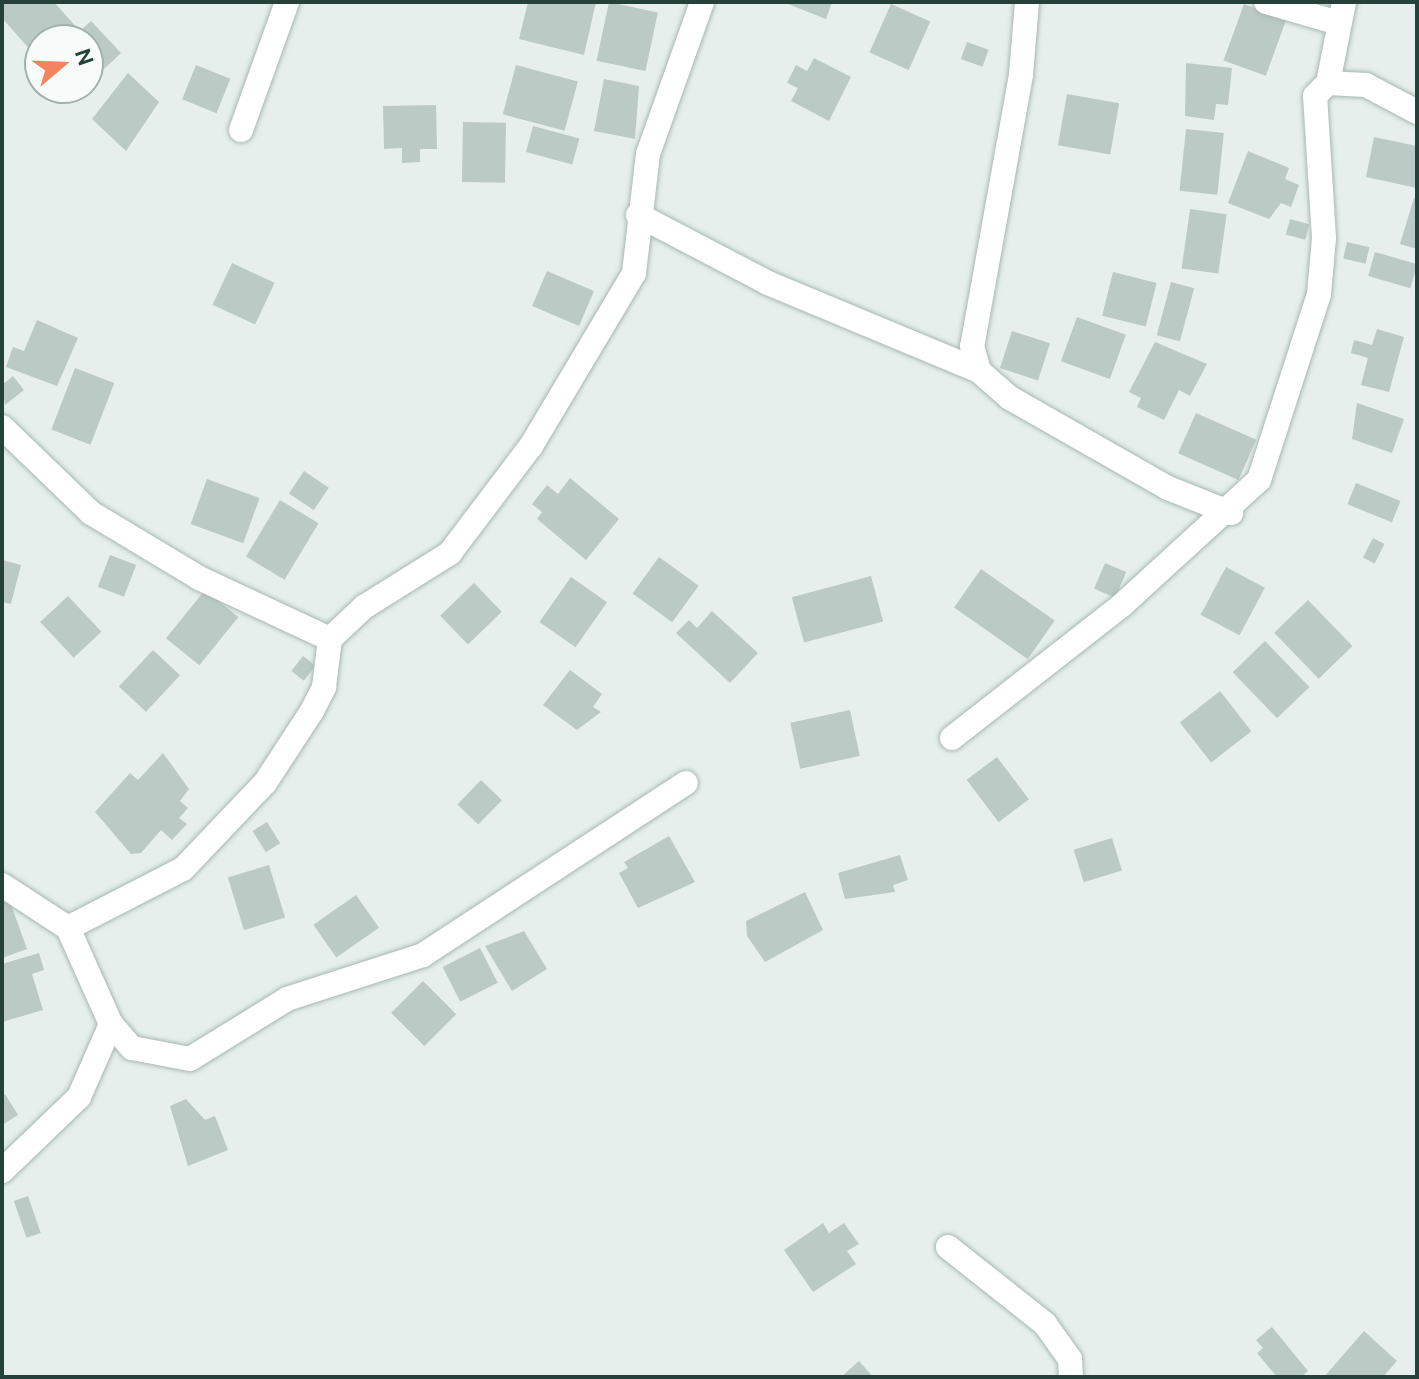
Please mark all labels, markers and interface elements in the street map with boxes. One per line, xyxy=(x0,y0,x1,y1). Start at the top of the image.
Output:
north arrow xyxy=(24,24,104,104)
text: N xyxy=(71,45,100,69)

